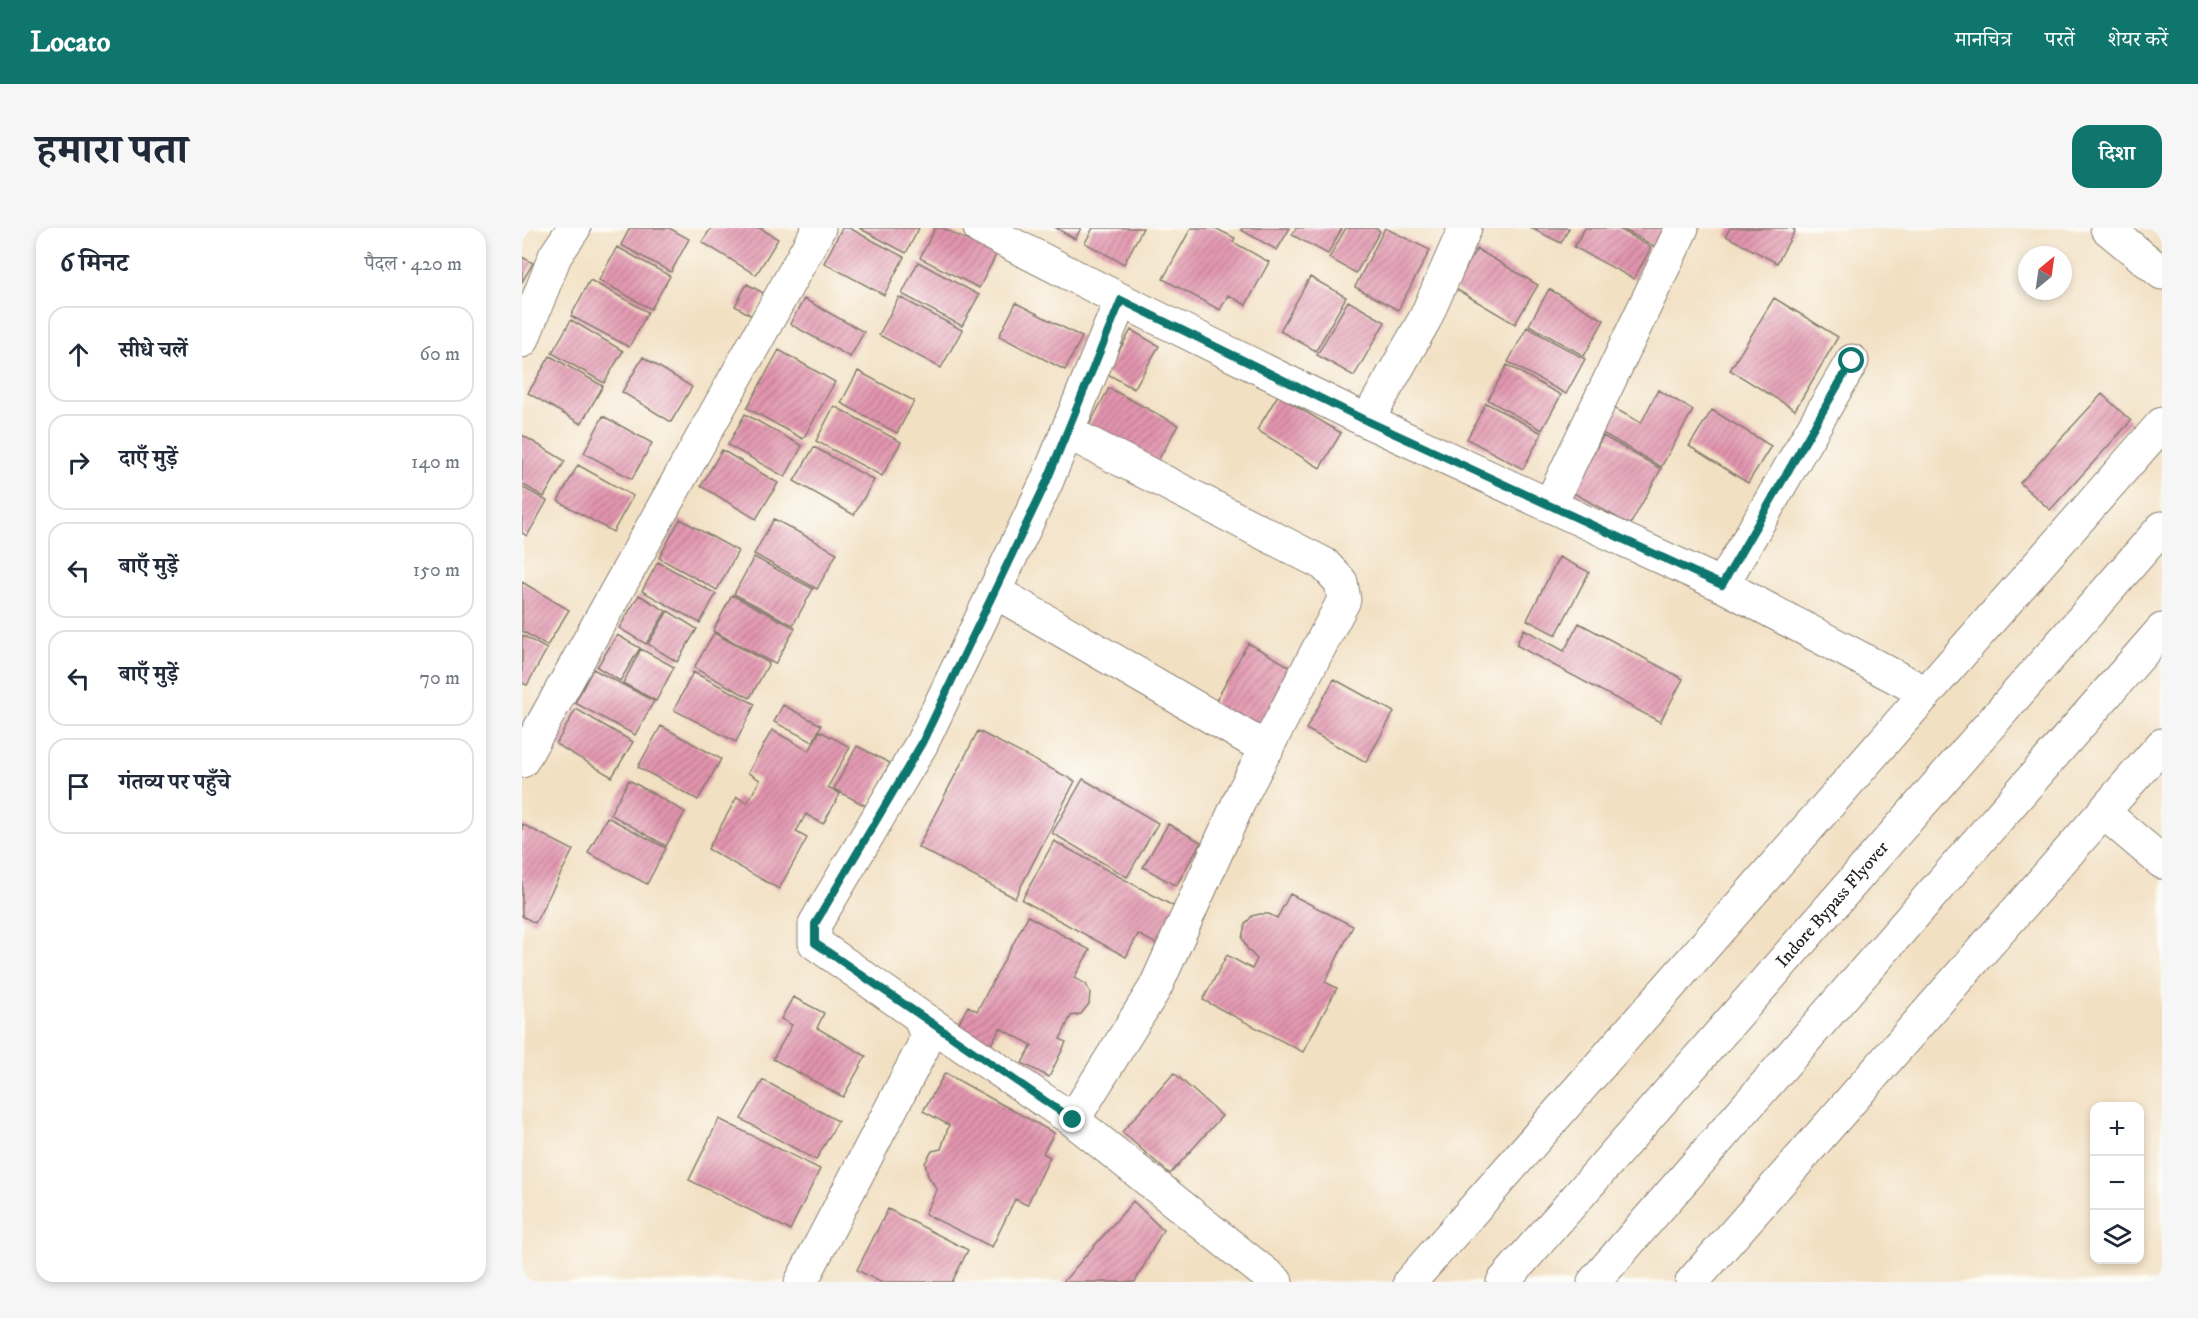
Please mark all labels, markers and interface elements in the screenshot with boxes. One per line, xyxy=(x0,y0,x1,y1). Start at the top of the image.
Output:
text: Locato xyxy=(30,25,110,60)
text: मानचित्र xyxy=(1955,27,2012,53)
text: परतें xyxy=(2045,27,2075,53)
text: शेयर करें xyxy=(2108,27,2168,53)
text: हमारा पता xyxy=(36,125,188,177)
button: दिशा xyxy=(2072,125,2162,188)
north arrow xyxy=(2018,246,2072,300)
text: 6 मिनट xyxy=(60,247,128,280)
text: पैदल · 420 m xyxy=(364,252,462,277)
text: सीधे चलें xyxy=(119,337,188,364)
icon: ahead xyxy=(62,338,95,371)
text: 60 m xyxy=(420,342,460,367)
route start xyxy=(1838,347,1864,373)
text: दाएँ मुड़ें xyxy=(119,445,178,472)
icon: right xyxy=(62,446,95,479)
text: 140 m xyxy=(411,450,460,475)
text: बाएँ मुड़ें xyxy=(119,553,178,580)
icon: left xyxy=(62,554,95,587)
text: 150 m xyxy=(413,558,460,583)
text: बाएँ मुड़ें xyxy=(119,661,178,688)
icon: left xyxy=(62,662,95,695)
text: 70 m xyxy=(419,666,460,691)
text: गंतव्य पर पहुँचे xyxy=(119,769,230,796)
icon: arrive xyxy=(62,770,95,803)
street label: Indore Bypass Flyover xyxy=(1772,837,1894,972)
map controls xyxy=(2090,1102,2144,1264)
button: + xyxy=(2090,1102,2144,1156)
route end xyxy=(1059,1106,1085,1132)
button: − xyxy=(2090,1156,2144,1210)
button: layers xyxy=(2090,1210,2144,1264)

